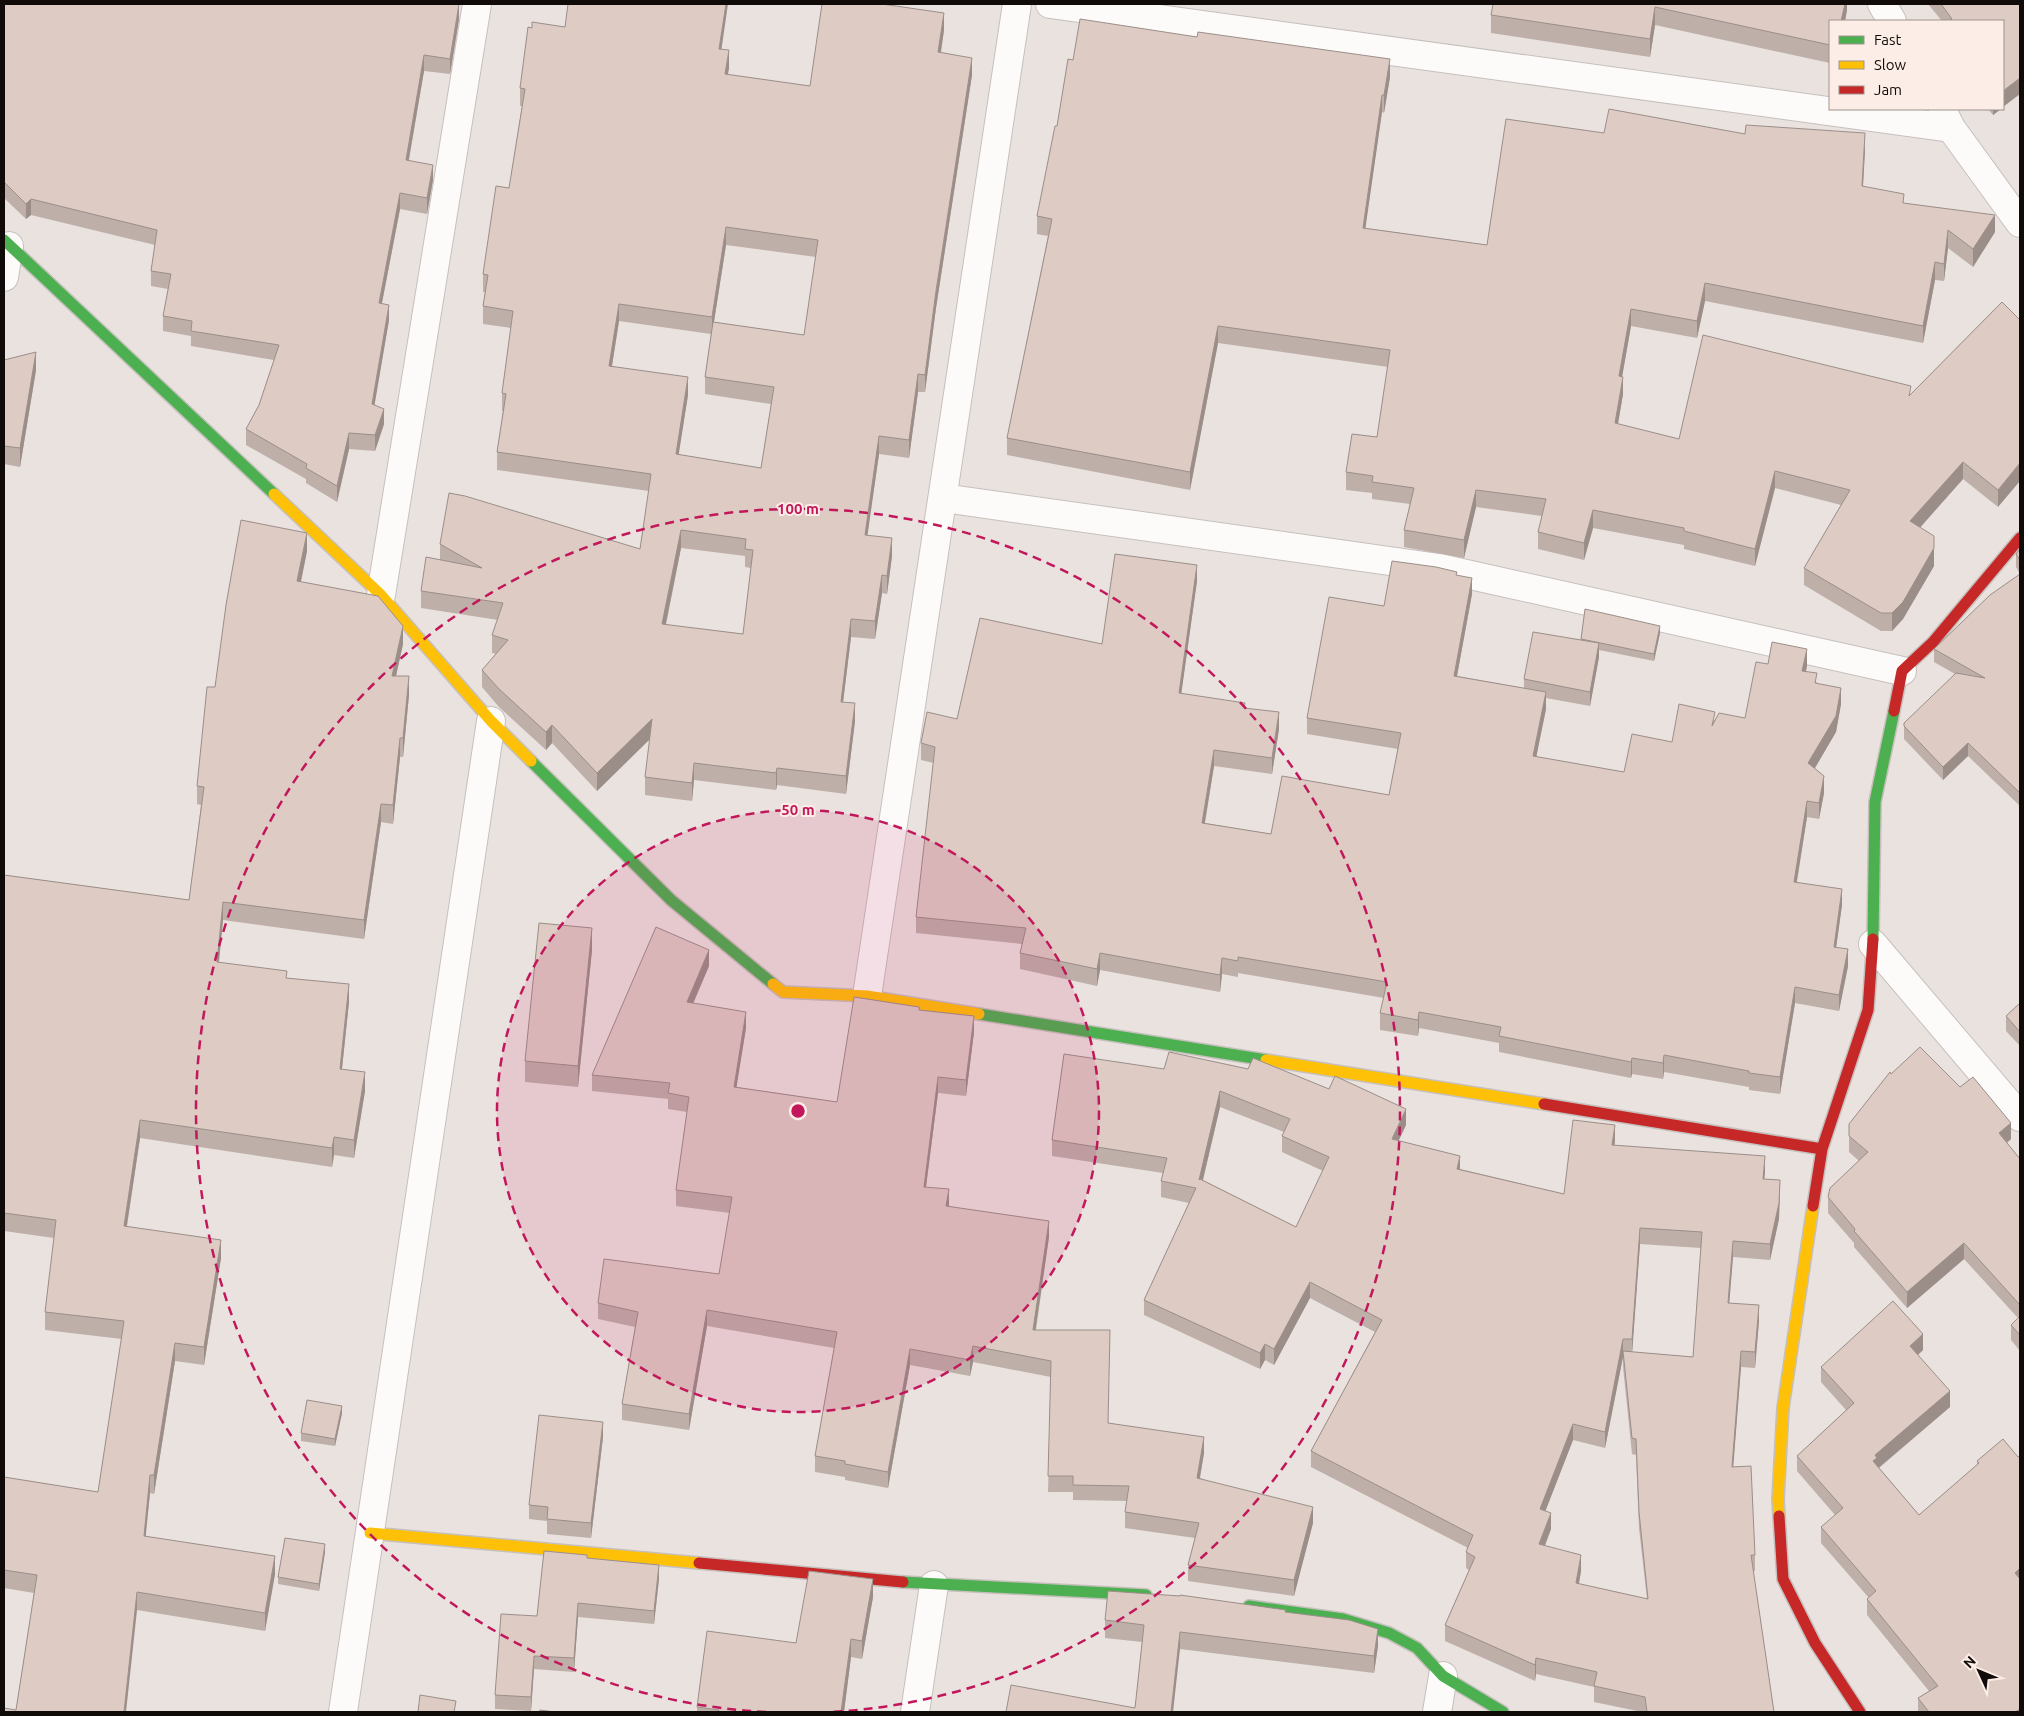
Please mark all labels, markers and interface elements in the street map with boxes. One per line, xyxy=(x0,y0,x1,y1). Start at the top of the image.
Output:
legend xyxy=(1829,20,2004,110)
text: Fast xyxy=(1874,31,1902,48)
text: Slow xyxy=(1874,56,1907,73)
text: Jam xyxy=(1874,81,1902,98)
text: 100 m xyxy=(777,500,819,517)
text: 50 m xyxy=(781,801,815,818)
centre of rings xyxy=(789,1102,807,1120)
north arrow xyxy=(1954,1646,2004,1696)
text: N xyxy=(1960,1653,1979,1671)

